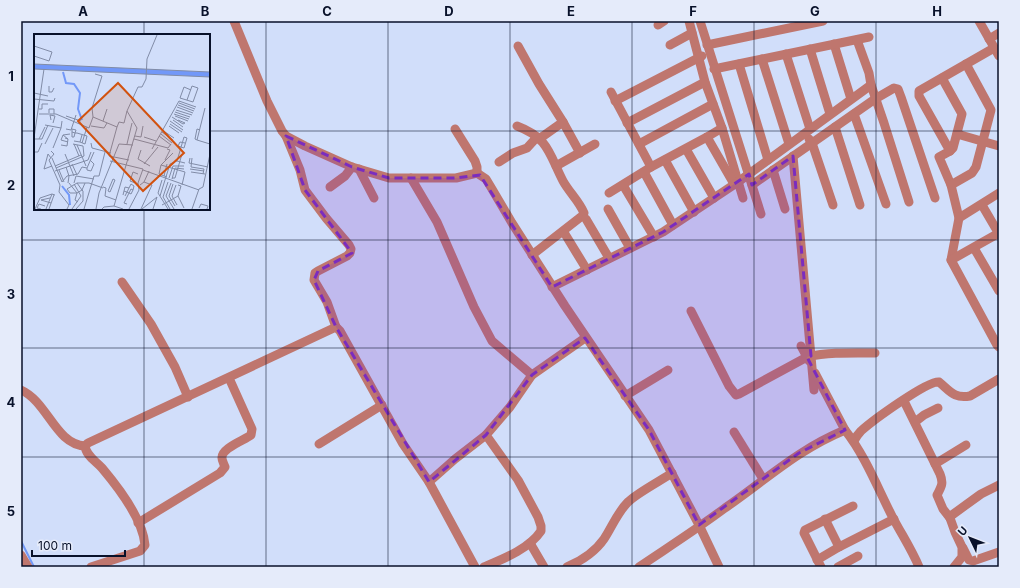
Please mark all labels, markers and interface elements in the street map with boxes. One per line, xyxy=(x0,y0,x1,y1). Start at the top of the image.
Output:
text: A xyxy=(78,3,88,19)
text: B xyxy=(201,3,210,19)
text: C xyxy=(322,3,332,19)
text: D xyxy=(444,3,454,19)
text: E xyxy=(567,3,575,19)
text: F xyxy=(689,3,697,19)
text: G xyxy=(810,3,820,19)
text: H xyxy=(932,3,942,19)
inset map xyxy=(34,34,210,210)
text: 1 xyxy=(8,68,14,84)
text: 2 xyxy=(7,177,15,193)
text: 3 xyxy=(7,286,15,302)
text: 4 xyxy=(7,394,16,410)
text: 5 xyxy=(7,503,15,519)
north arrow xyxy=(950,518,990,558)
text: U xyxy=(955,523,971,539)
scale bar xyxy=(32,532,125,558)
text: 100 m xyxy=(38,538,72,553)

